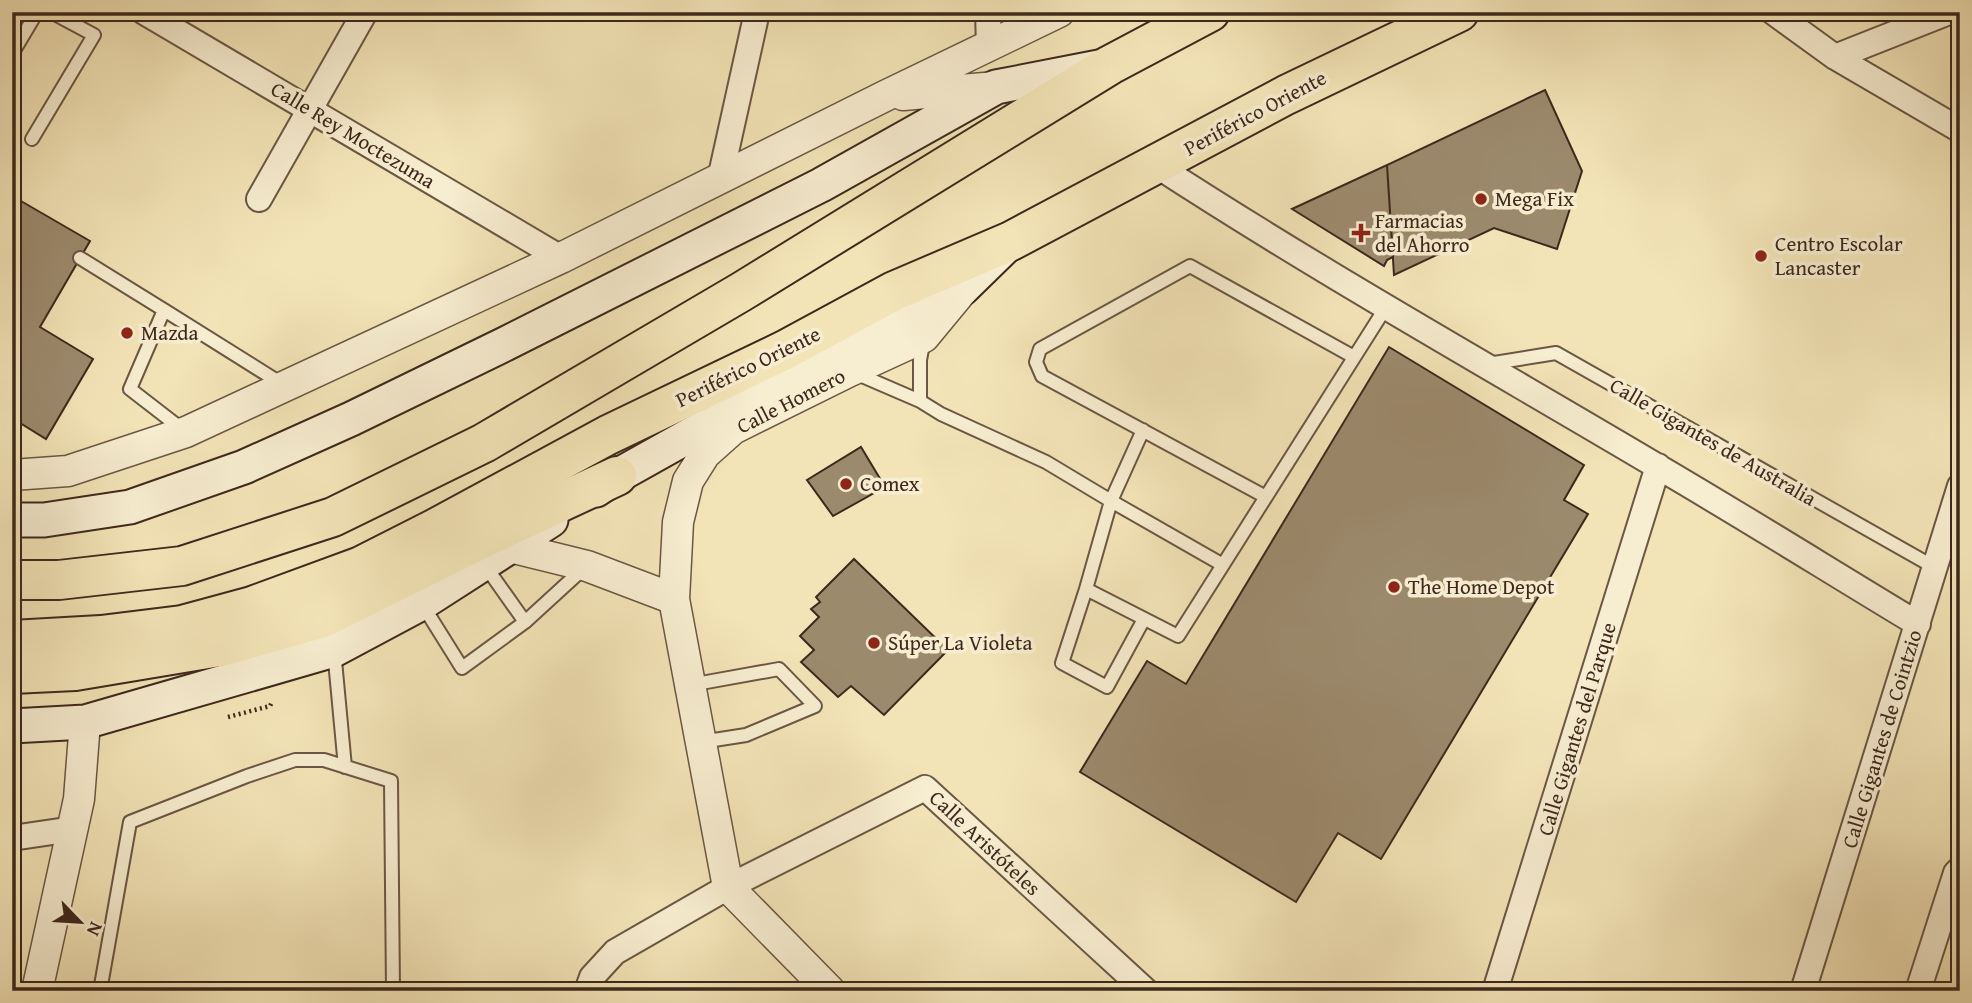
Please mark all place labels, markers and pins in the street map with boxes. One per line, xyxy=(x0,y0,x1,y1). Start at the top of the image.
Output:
place label: Mega Fix xyxy=(1495,183,1574,214)
marker: Mega Fix xyxy=(1473,191,1489,207)
place label: Farmacias del Ahorro xyxy=(1375,205,1470,260)
marker: Farmacias del Ahorro xyxy=(1353,225,1369,241)
place label: Centro Escolar Lancaster xyxy=(1775,228,1903,283)
marker: Centro Escolar Lancaster xyxy=(1753,248,1769,264)
place label: Mazda xyxy=(141,317,199,348)
marker: Mazda xyxy=(119,325,135,341)
place label: Comex xyxy=(860,468,920,499)
marker: Comex xyxy=(838,476,854,492)
place label: The Home Depot xyxy=(1408,571,1555,602)
marker: The Home Depot xyxy=(1386,579,1402,595)
place label: Súper La Violeta xyxy=(888,627,1032,658)
marker: Súper La Violeta xyxy=(866,635,882,651)

